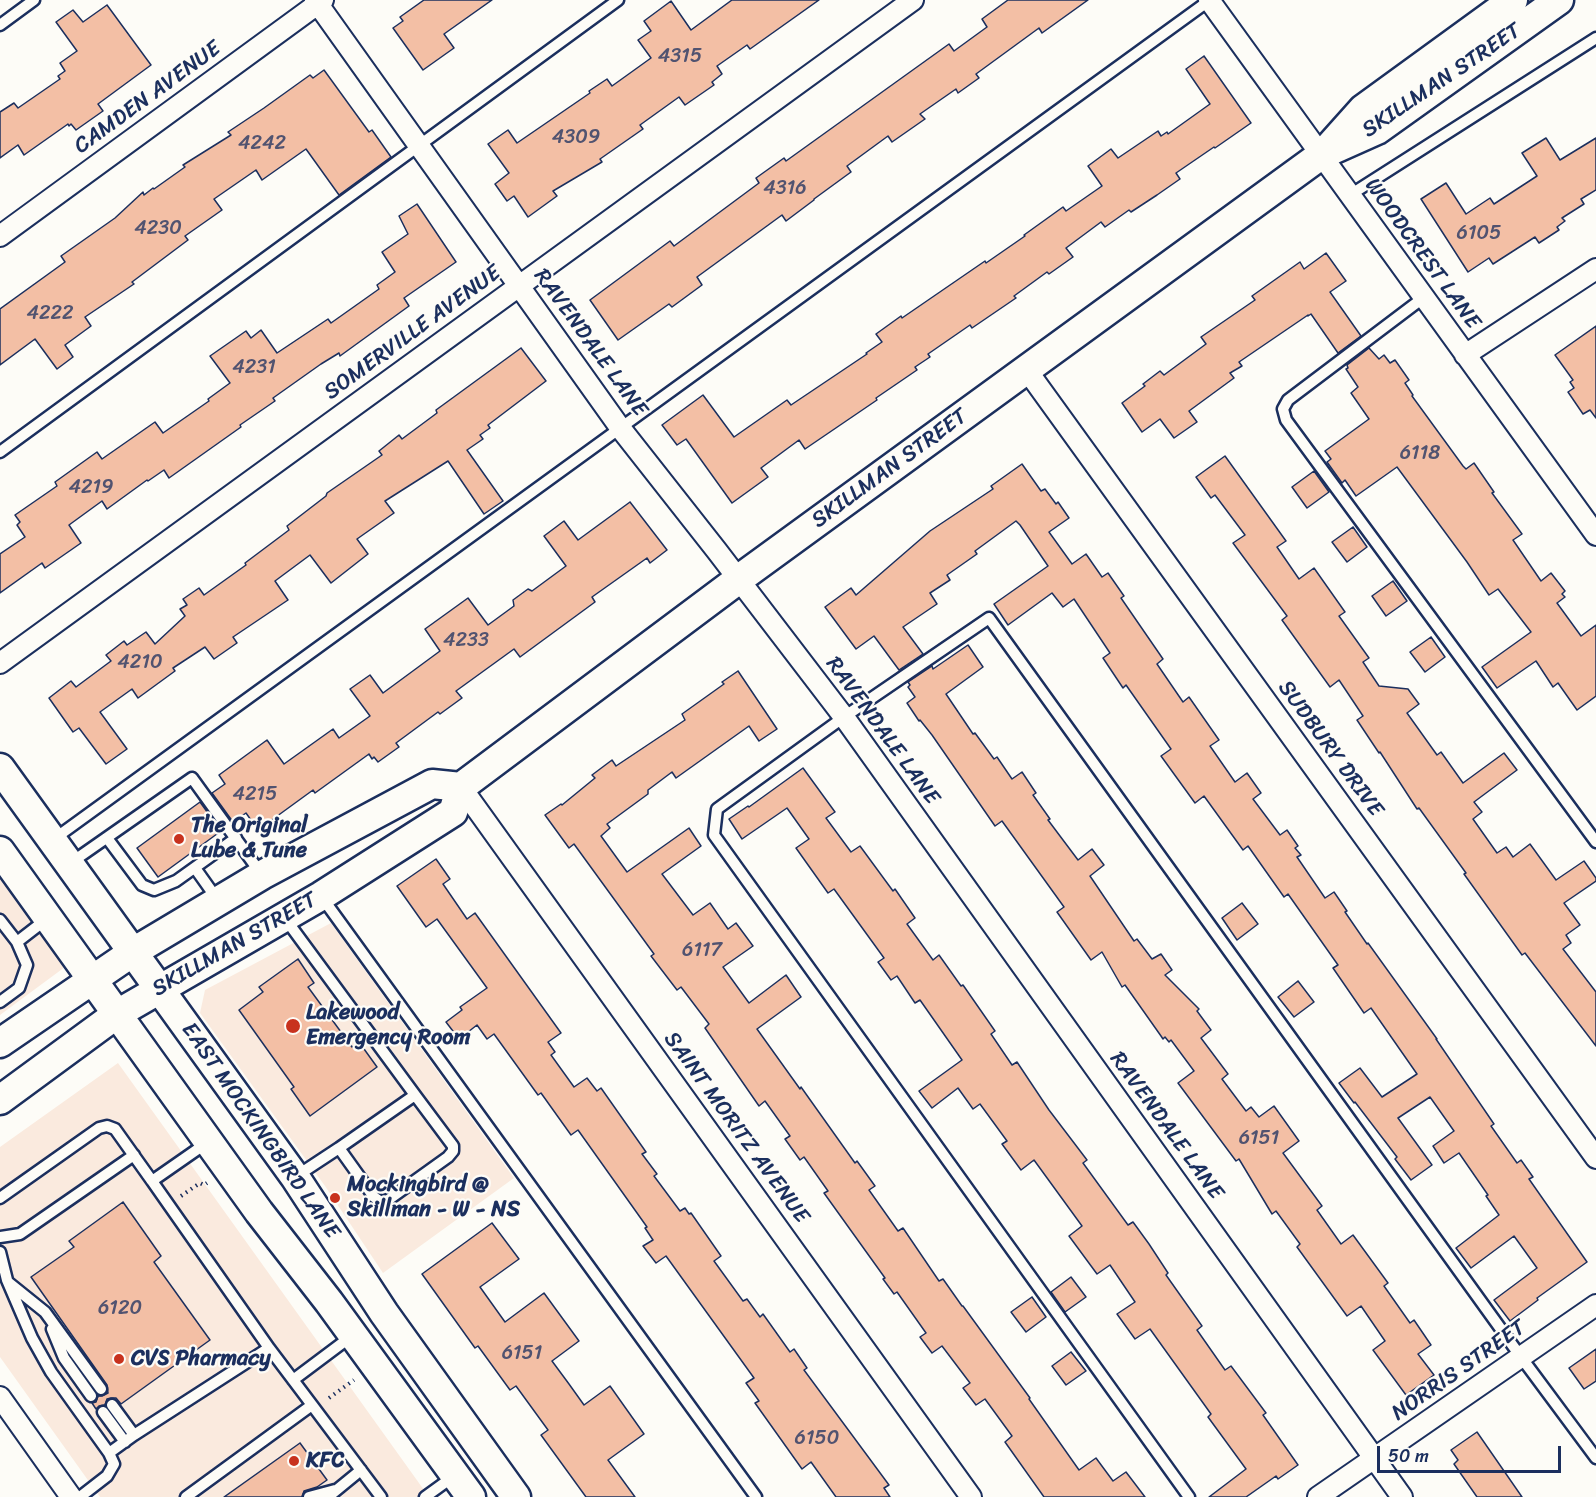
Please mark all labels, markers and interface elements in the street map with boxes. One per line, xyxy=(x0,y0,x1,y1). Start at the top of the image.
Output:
street label: SKILLMAN STREET xyxy=(1358,18,1526,144)
street label: CAMDEN AVENUE xyxy=(70,36,226,160)
house number: 4315 xyxy=(658,45,702,69)
house number: 4309 xyxy=(552,126,600,150)
house number: 4242 xyxy=(238,132,286,156)
street label: WOODCREST LANE xyxy=(1358,173,1486,335)
house number: 4316 xyxy=(763,177,807,201)
house number: 4230 xyxy=(134,217,182,241)
house number: 6105 xyxy=(1457,222,1501,246)
street label: SOMERVILLE AVENUE xyxy=(320,260,506,406)
street label: RAVENDALE LANE xyxy=(527,264,653,422)
house number: 4222 xyxy=(26,302,74,326)
house number: 4231 xyxy=(232,356,276,380)
street label: SKILLMAN STREET xyxy=(807,404,973,534)
house number: 6118 xyxy=(1400,442,1440,466)
house number: 4219 xyxy=(69,476,113,500)
house number: 4233 xyxy=(443,629,489,653)
house number: 4210 xyxy=(117,651,163,675)
street label: RAVENDALE LANE xyxy=(819,652,945,810)
street label: SUDBURY DRIVE xyxy=(1272,676,1388,822)
house number: 4215 xyxy=(233,783,277,807)
place label: The Original Lube & Tune xyxy=(191,813,308,864)
marker: The Original Lube & Tune xyxy=(172,832,186,846)
street label: SKILLMAN STREET xyxy=(148,887,322,1003)
house number: 6117 xyxy=(682,939,722,963)
place label: Lakewood Emergency Room xyxy=(306,1000,470,1052)
marker: Lakewood Emergency Room xyxy=(284,1017,302,1035)
street label: EAST MOCKINGBIRD LANE xyxy=(175,1018,345,1244)
street label: SAINT MORITZ AVENUE xyxy=(658,1027,814,1229)
street label: RAVENDALE LANE xyxy=(1103,1047,1229,1205)
house number: 6151 xyxy=(1239,1127,1279,1151)
place label: Mockingbird @ Skillman - W - NS xyxy=(347,1172,520,1224)
marker: Mockingbird @ Skillman - W - NS xyxy=(328,1191,342,1205)
house number: 6120 xyxy=(98,1297,142,1321)
street label: NORRIS STREET xyxy=(1387,1315,1531,1427)
house number: 6151 xyxy=(502,1342,542,1366)
place label: CVS Pharmacy xyxy=(131,1346,271,1372)
marker: CVS Pharmacy xyxy=(112,1352,126,1366)
house number: 6150 xyxy=(795,1427,839,1451)
scale bar xyxy=(1380,1434,1564,1472)
text: 50 m xyxy=(1388,1440,1429,1472)
place label: KFC xyxy=(306,1448,345,1474)
marker: KFC xyxy=(287,1454,301,1468)

